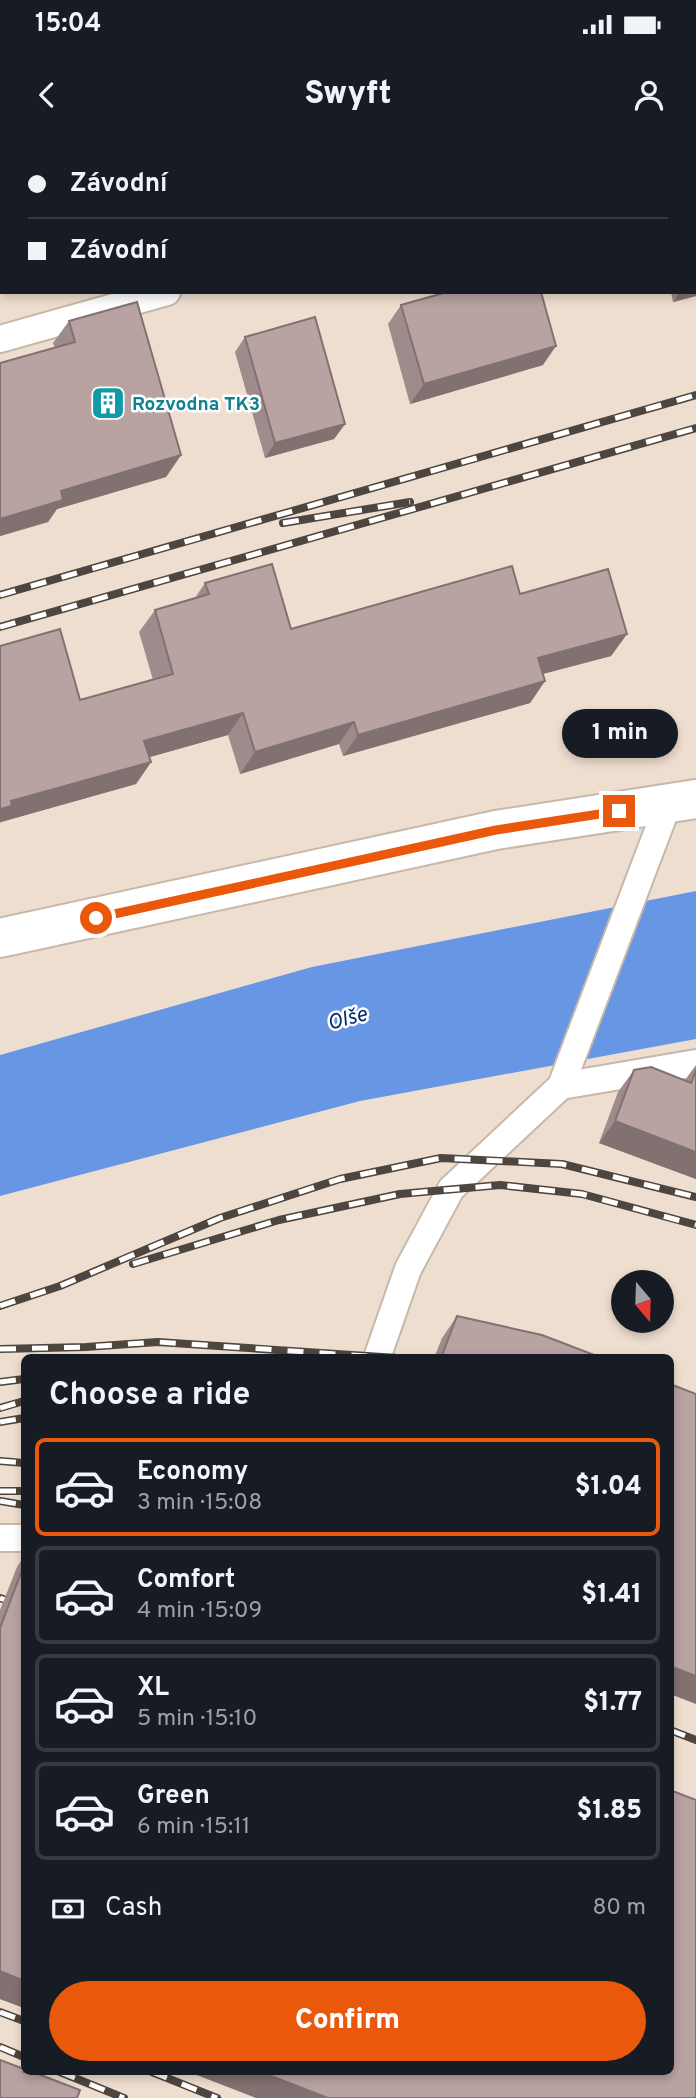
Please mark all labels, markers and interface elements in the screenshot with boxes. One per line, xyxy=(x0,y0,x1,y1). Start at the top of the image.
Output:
text: 15:04 xyxy=(35,8,101,41)
text: Swyft xyxy=(304,75,392,115)
icon: back xyxy=(28,76,66,114)
icon: person xyxy=(630,76,668,114)
text: Závodní xyxy=(70,168,167,201)
text: Závodní xyxy=(70,235,167,268)
building icon: Rozvodna TK3 xyxy=(89,384,127,422)
place label: Rozvodna TK3 xyxy=(132,393,260,417)
callout: 1 min xyxy=(561,710,677,758)
text: 1 min xyxy=(592,719,648,748)
route end xyxy=(603,795,635,827)
route start xyxy=(80,902,112,934)
water label: Olše xyxy=(325,1001,371,1038)
north arrow xyxy=(611,1270,674,1334)
map controls xyxy=(611,1270,674,1333)
text: Choose a ride xyxy=(49,1376,250,1416)
icon: car xyxy=(53,1456,116,1519)
text: Economy xyxy=(137,1456,248,1489)
text: $1.04 xyxy=(575,1471,642,1504)
text: 3 min · 15:08 xyxy=(137,1489,262,1518)
icon: car xyxy=(53,1564,116,1627)
text: Comfort xyxy=(137,1564,235,1597)
text: $1.41 xyxy=(581,1579,642,1612)
text: 4 min · 15:09 xyxy=(137,1597,262,1626)
icon: car xyxy=(53,1672,116,1735)
text: XL xyxy=(137,1672,169,1705)
text: $1.77 xyxy=(583,1687,642,1720)
text: 5 min · 15:10 xyxy=(137,1705,257,1734)
icon: car xyxy=(53,1780,116,1843)
text: Green xyxy=(137,1780,210,1813)
text: $1.85 xyxy=(577,1795,642,1828)
text: 6 min · 15:11 xyxy=(137,1813,250,1842)
icon: cash xyxy=(49,1890,87,1928)
text: Cash xyxy=(105,1892,162,1925)
text: 80 m xyxy=(593,1894,646,1923)
button: Confirm xyxy=(49,1981,646,2061)

